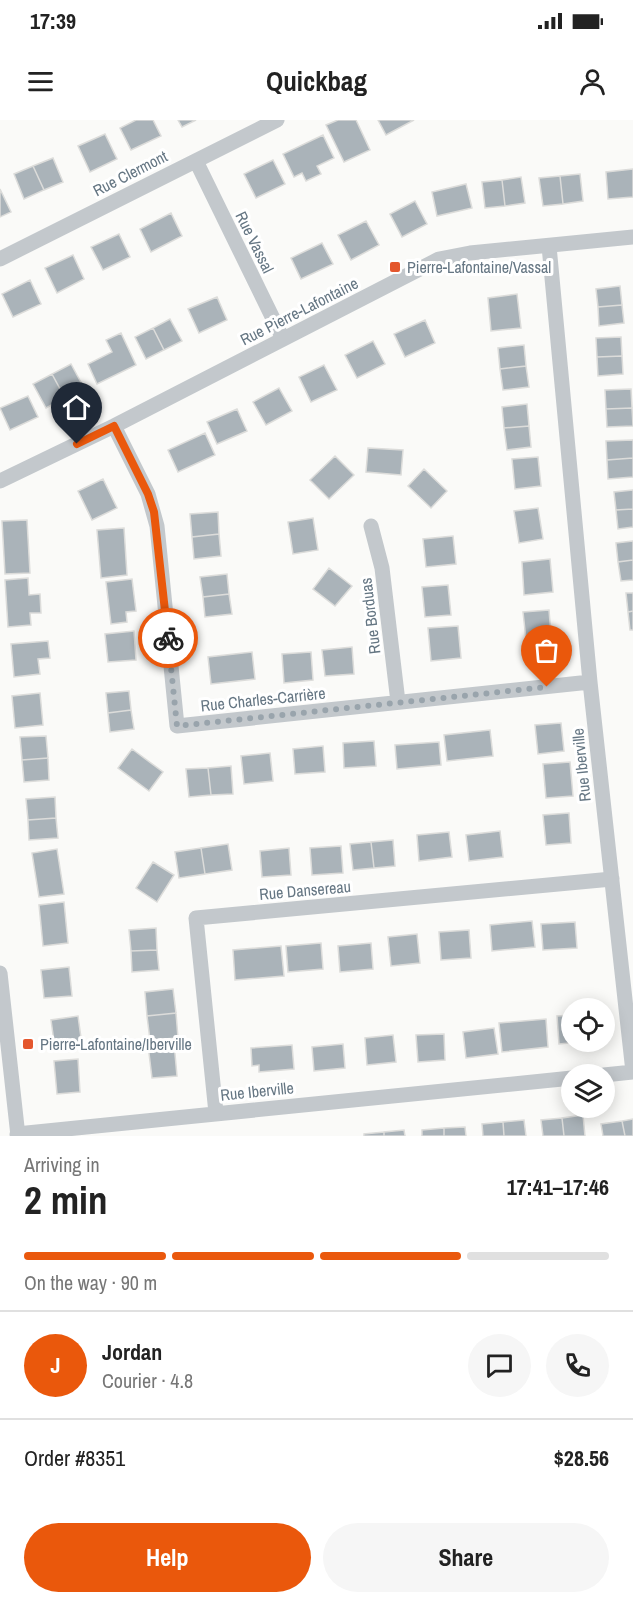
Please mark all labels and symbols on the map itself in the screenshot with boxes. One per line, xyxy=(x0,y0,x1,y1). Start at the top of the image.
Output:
street label: Rue Clermont xyxy=(89,145,171,201)
street label: Rue Vassal xyxy=(231,207,279,277)
place label: Pierre-Lafontaine/Vassal xyxy=(407,256,551,278)
marker: Pierre-Lafontaine/Vassal xyxy=(388,260,402,274)
street label: Rue Pierre-Lafontaine xyxy=(236,272,362,350)
pin xyxy=(51,382,102,444)
street label: Rue Borduas xyxy=(354,577,386,655)
courier xyxy=(138,608,198,668)
pin xyxy=(521,625,572,687)
street label: Rue Charles-Carrière xyxy=(199,682,327,716)
street label: Rue Iberville xyxy=(566,727,596,803)
street label: Rue Dansereau xyxy=(258,875,352,905)
place label: Pierre-Lafontaine/Iberville xyxy=(40,1033,192,1055)
marker: Pierre-Lafontaine/Iberville xyxy=(21,1037,35,1051)
street label: Rue Iberville xyxy=(219,1076,295,1106)

